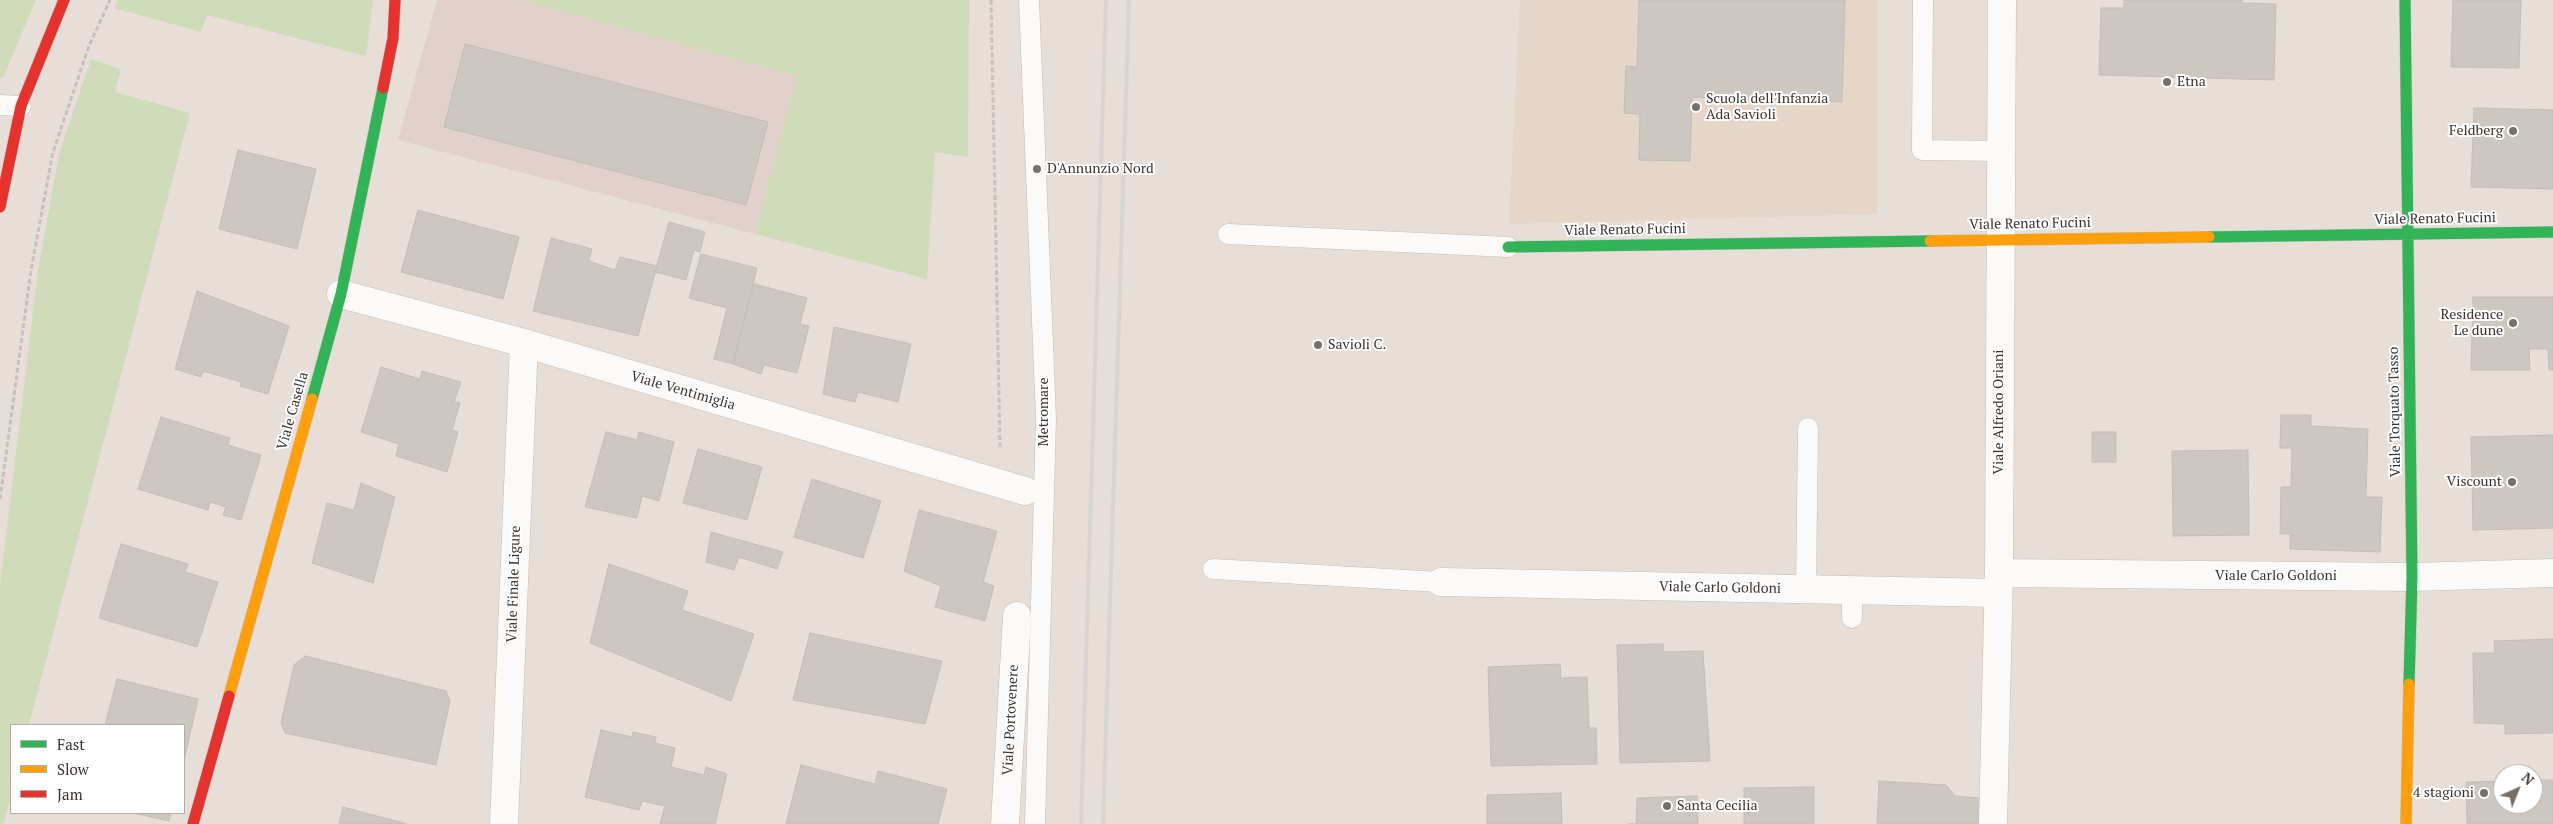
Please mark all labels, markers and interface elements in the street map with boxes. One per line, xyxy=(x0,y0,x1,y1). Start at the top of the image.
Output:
place label: Etna xyxy=(2177,74,2206,90)
marker: Etna xyxy=(2161,76,2173,88)
place label: Scuola dell'Infanzia Ada Savioli xyxy=(1706,91,1828,124)
marker: Scuola dell'Infanzia Ada Savioli xyxy=(1690,101,1702,113)
place label: Feldberg xyxy=(2449,123,2503,139)
marker: Feldberg xyxy=(2507,125,2519,137)
place label: D'Annunzio Nord xyxy=(1047,161,1154,177)
marker: D'Annunzio Nord xyxy=(1031,163,1043,175)
street label: Viale Renato Fucini xyxy=(2374,210,2496,228)
street label: Viale Renato Fucini xyxy=(1969,215,2091,233)
street label: Viale Renato Fucini xyxy=(1564,221,1686,239)
place label: Residence Le dune xyxy=(2441,307,2503,340)
marker: Residence Le dune xyxy=(2507,317,2519,329)
place label: Savioli C. xyxy=(1328,337,1386,353)
marker: Savioli C. xyxy=(1312,339,1324,351)
street label: Viale Torquato Tasso xyxy=(2385,347,2405,477)
street label: Viale Alfredo Oriani xyxy=(1991,350,2007,474)
street label: Viale Ventimiglia xyxy=(629,368,737,414)
street label: Viale Casella xyxy=(274,370,312,452)
street label: Metromare xyxy=(1036,377,1052,447)
place label: Viscount xyxy=(2447,474,2502,490)
marker: Viscount xyxy=(2506,476,2518,488)
street label: Viale Finale Ligure xyxy=(504,525,524,643)
street label: Viale Carlo Goldoni xyxy=(2215,568,2337,584)
street label: Viale Carlo Goldoni xyxy=(1659,579,1781,597)
street label: Viale Portovenere xyxy=(1000,664,1022,776)
legend xyxy=(10,724,185,814)
text: Fast xyxy=(57,734,85,754)
text: Slow xyxy=(57,759,89,779)
north arrow xyxy=(2493,764,2543,814)
text: N xyxy=(2518,768,2538,789)
text: Jam xyxy=(57,784,83,804)
place label: 4 stagioni xyxy=(2413,785,2474,801)
marker: 4 stagioni xyxy=(2478,787,2490,799)
place label: Santa Cecilia xyxy=(1677,798,1758,814)
marker: Santa Cecilia xyxy=(1661,800,1673,812)

